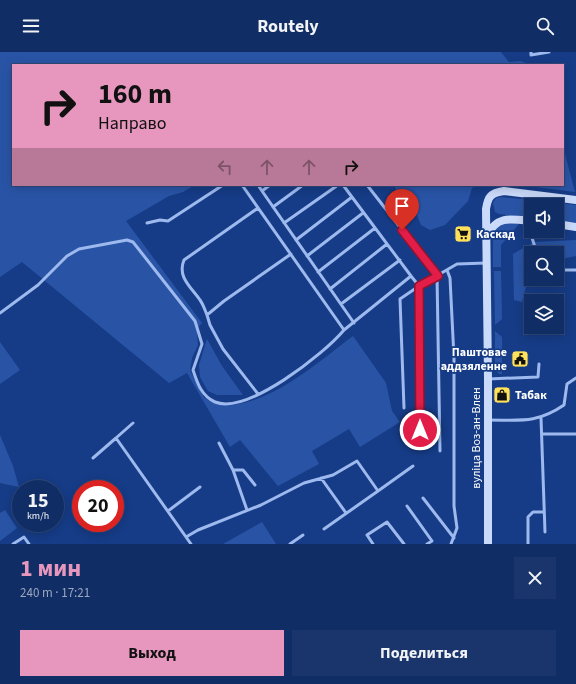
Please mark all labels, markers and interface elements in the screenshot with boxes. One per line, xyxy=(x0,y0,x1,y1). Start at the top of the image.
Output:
text: Routely xyxy=(257,14,319,39)
icon: menu xyxy=(20,15,42,37)
icon: search xyxy=(534,15,556,37)
text: 160 m xyxy=(98,74,172,114)
icon: right xyxy=(32,80,84,132)
text: Направо xyxy=(98,111,166,136)
icon: left xyxy=(214,156,236,178)
icon: ahead xyxy=(256,156,278,178)
icon: ahead xyxy=(298,156,320,178)
icon: right xyxy=(340,156,362,178)
pin xyxy=(385,189,419,230)
icon: arrive xyxy=(391,195,413,217)
map controls xyxy=(524,198,564,334)
button: sound xyxy=(524,198,564,238)
supermarket icon: Каскад xyxy=(453,224,473,244)
place label: Каскад xyxy=(476,226,515,243)
button: search xyxy=(524,246,564,286)
button: layers xyxy=(524,294,564,334)
place label: Паштовае аддзяленне xyxy=(441,344,507,375)
public building icon: Паштовае аддзяленне xyxy=(510,349,530,369)
shop icon: Табак xyxy=(492,385,512,405)
street label: вуліца Воз-ан-Влен xyxy=(468,387,485,489)
place label: Табак xyxy=(515,387,547,404)
position arrow xyxy=(399,409,441,451)
speed limit sign: 20 xyxy=(72,480,124,532)
text: 15 xyxy=(27,487,49,515)
text: km/h xyxy=(27,509,49,523)
text: 1 мин xyxy=(20,551,81,586)
button: close xyxy=(514,557,556,599)
text: 240 m · 17:21 xyxy=(20,584,90,602)
button: Выход xyxy=(20,630,284,676)
button: Поделиться xyxy=(292,630,556,676)

